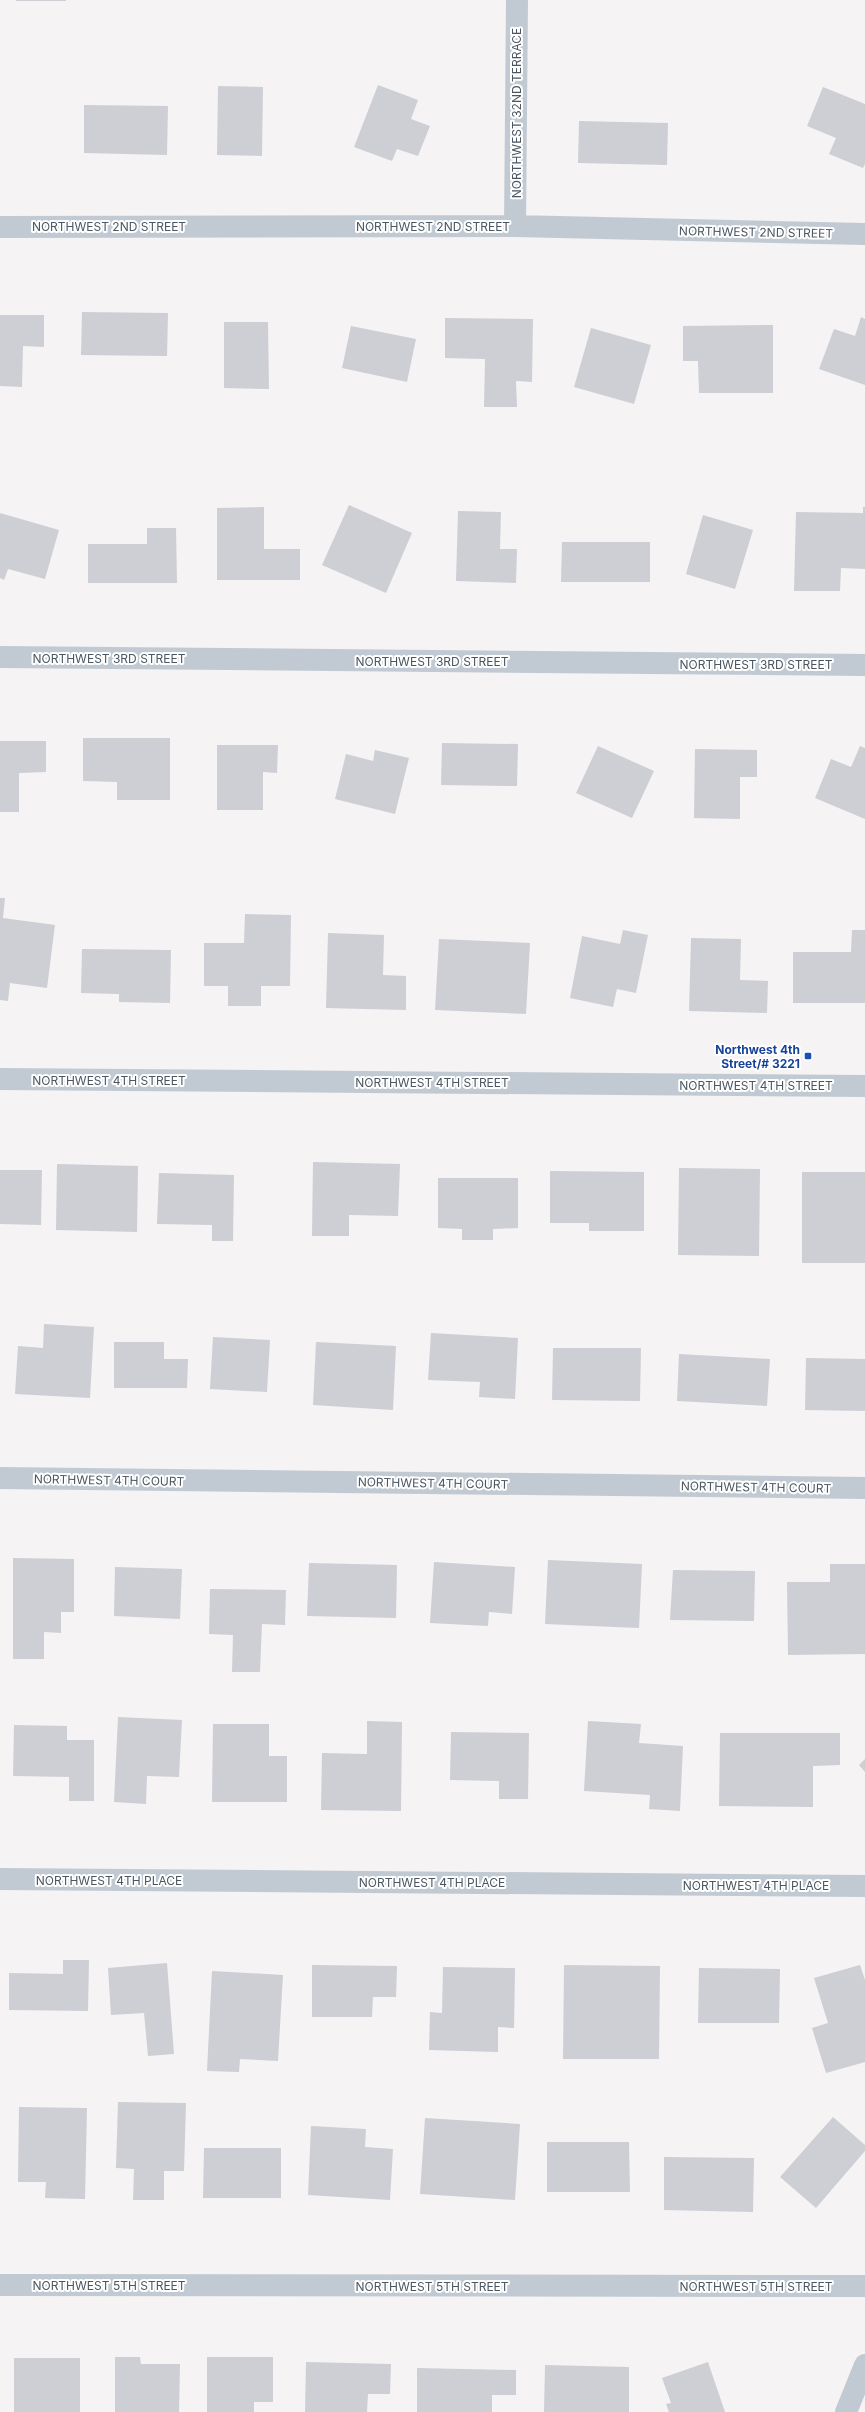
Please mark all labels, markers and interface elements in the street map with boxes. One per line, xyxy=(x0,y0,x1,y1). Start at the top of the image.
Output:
street label: NORTHWEST 32ND TERRACE xyxy=(509,28,524,198)
street label: NORTHWEST 2ND STREET xyxy=(32,219,186,234)
street label: NORTHWEST 2ND STREET xyxy=(356,219,510,234)
street label: NORTHWEST 2ND STREET xyxy=(679,223,833,241)
street label: NORTHWEST 3RD STREET xyxy=(33,651,186,666)
street label: NORTHWEST 3RD STREET xyxy=(356,654,509,669)
street label: NORTHWEST 3RD STREET xyxy=(680,657,833,672)
place label: Northwest 4th Street/# 3221 xyxy=(715,1042,800,1071)
marker: Northwest 4th Street/# 3221 xyxy=(803,1051,813,1061)
street label: NORTHWEST 4TH STREET xyxy=(32,1073,186,1088)
street label: NORTHWEST 4TH STREET xyxy=(355,1075,509,1090)
street label: NORTHWEST 4TH STREET xyxy=(679,1078,833,1093)
street label: NORTHWEST 4TH COURT xyxy=(34,1471,185,1489)
street label: NORTHWEST 4TH COURT xyxy=(358,1474,509,1492)
street label: NORTHWEST 4TH COURT xyxy=(681,1478,832,1496)
street label: NORTHWEST 4TH PLACE xyxy=(36,1873,182,1888)
street label: NORTHWEST 4TH PLACE xyxy=(359,1875,505,1890)
street label: NORTHWEST 4TH PLACE xyxy=(683,1878,829,1893)
street label: NORTHWEST 5TH STREET xyxy=(32,2278,186,2293)
street label: NORTHWEST 5TH STREET xyxy=(355,2279,509,2294)
street label: NORTHWEST 5TH STREET xyxy=(679,2279,833,2294)

